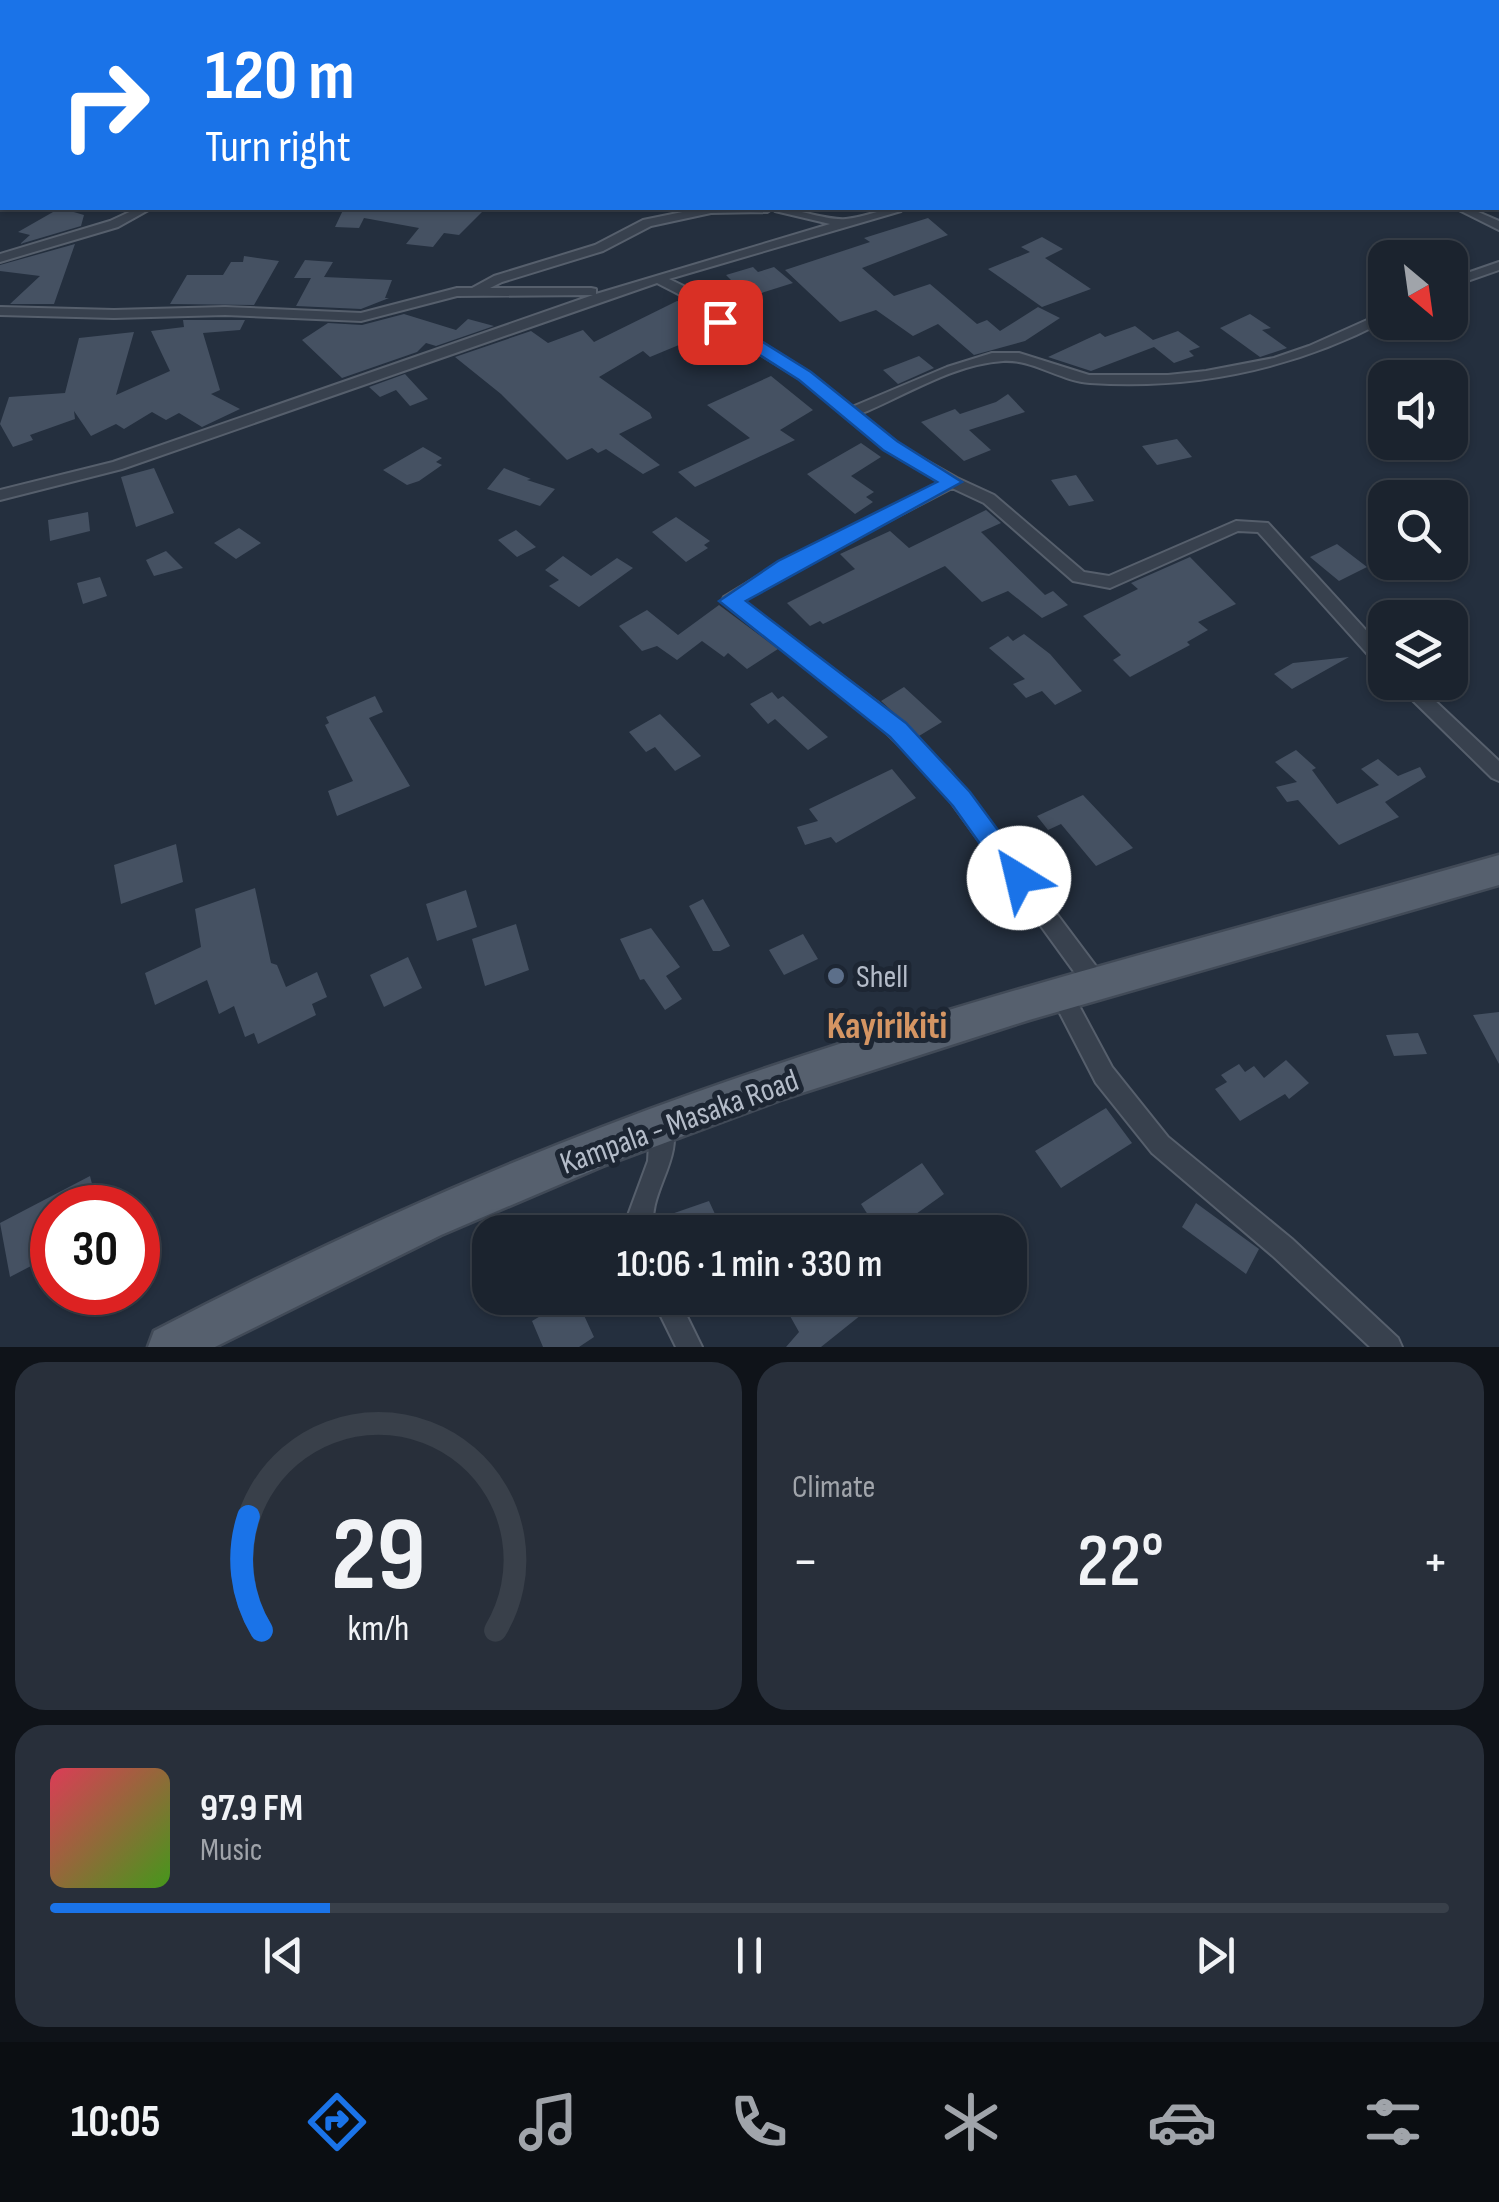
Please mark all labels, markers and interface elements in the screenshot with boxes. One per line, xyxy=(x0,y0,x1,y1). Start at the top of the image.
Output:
text: 120 m xyxy=(205,35,355,119)
icon: right xyxy=(40,40,170,170)
text: Turn right xyxy=(205,120,351,175)
north arrow xyxy=(1368,240,1468,340)
map controls xyxy=(1368,240,1468,700)
pin xyxy=(678,280,763,365)
icon: arrive xyxy=(693,295,748,350)
button: sound xyxy=(1368,360,1468,460)
button: search xyxy=(1368,480,1468,580)
button: layers xyxy=(1368,600,1468,700)
position arrow xyxy=(967,826,1071,930)
place label: Shell xyxy=(856,958,908,997)
marker: Shell xyxy=(825,965,847,987)
district label: Kayirikiti xyxy=(827,1004,947,1049)
street label: Kampala - Masaka Road xyxy=(555,1061,804,1184)
speed limit sign: 30 xyxy=(30,1185,160,1315)
text: 10:06 · 1 min · 330 m xyxy=(617,1242,882,1287)
text: Climate xyxy=(792,1468,875,1507)
text: 29 xyxy=(331,1494,426,1619)
text: 22° xyxy=(1077,1517,1164,1608)
text: − xyxy=(792,1529,819,1596)
text: + xyxy=(1422,1529,1449,1596)
text: km/h xyxy=(348,1608,409,1651)
text: 97.9 FM xyxy=(200,1786,303,1831)
text: Music xyxy=(200,1831,263,1870)
icon: previous xyxy=(256,1928,311,1983)
icon: pause xyxy=(722,1928,777,1983)
icon: next xyxy=(1188,1928,1243,1983)
icon: directions xyxy=(302,2087,372,2157)
icon: music xyxy=(513,2087,583,2157)
icon: phone xyxy=(724,2087,794,2157)
icon: climate xyxy=(936,2087,1006,2157)
icon: car xyxy=(1147,2087,1217,2157)
icon: filters xyxy=(1358,2087,1428,2157)
text: 10:05 xyxy=(71,2095,160,2150)

